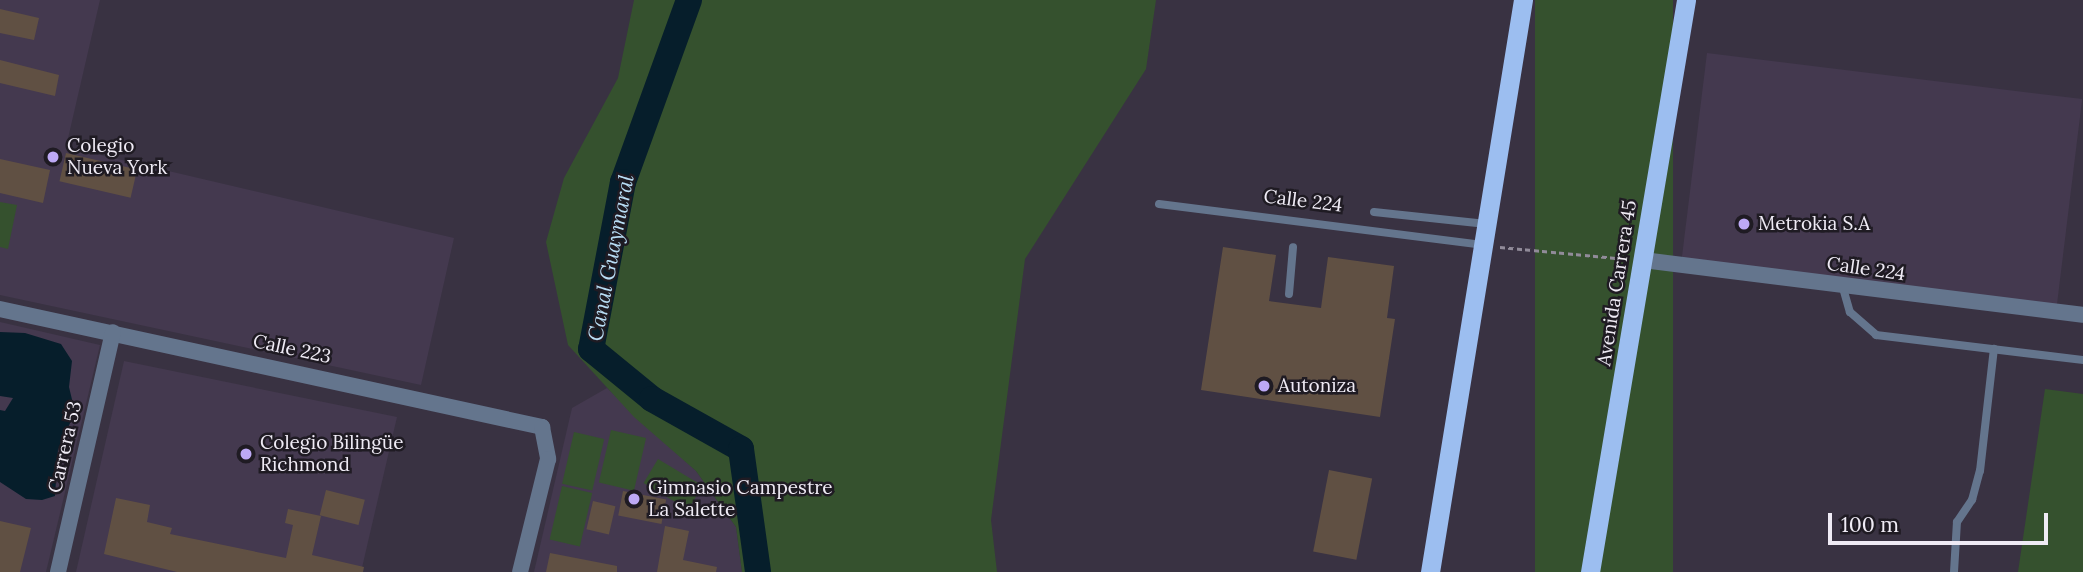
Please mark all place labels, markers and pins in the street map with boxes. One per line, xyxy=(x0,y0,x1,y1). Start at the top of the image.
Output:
place label: Colegio Nueva York xyxy=(67,135,167,179)
marker: Colegio Nueva York xyxy=(45,149,61,165)
place label: Metrokia S.A xyxy=(1758,213,1870,235)
marker: Metrokia S.A xyxy=(1736,216,1752,232)
place label: Autoniza xyxy=(1278,375,1356,397)
marker: Autoniza xyxy=(1256,378,1272,394)
place label: Colegio Bilingüe Richmond xyxy=(260,432,403,476)
marker: Colegio Bilingüe Richmond xyxy=(238,446,254,462)
place label: Gimnasio Campestre La Salette xyxy=(648,477,833,521)
marker: Gimnasio Campestre La Salette xyxy=(626,491,642,507)

